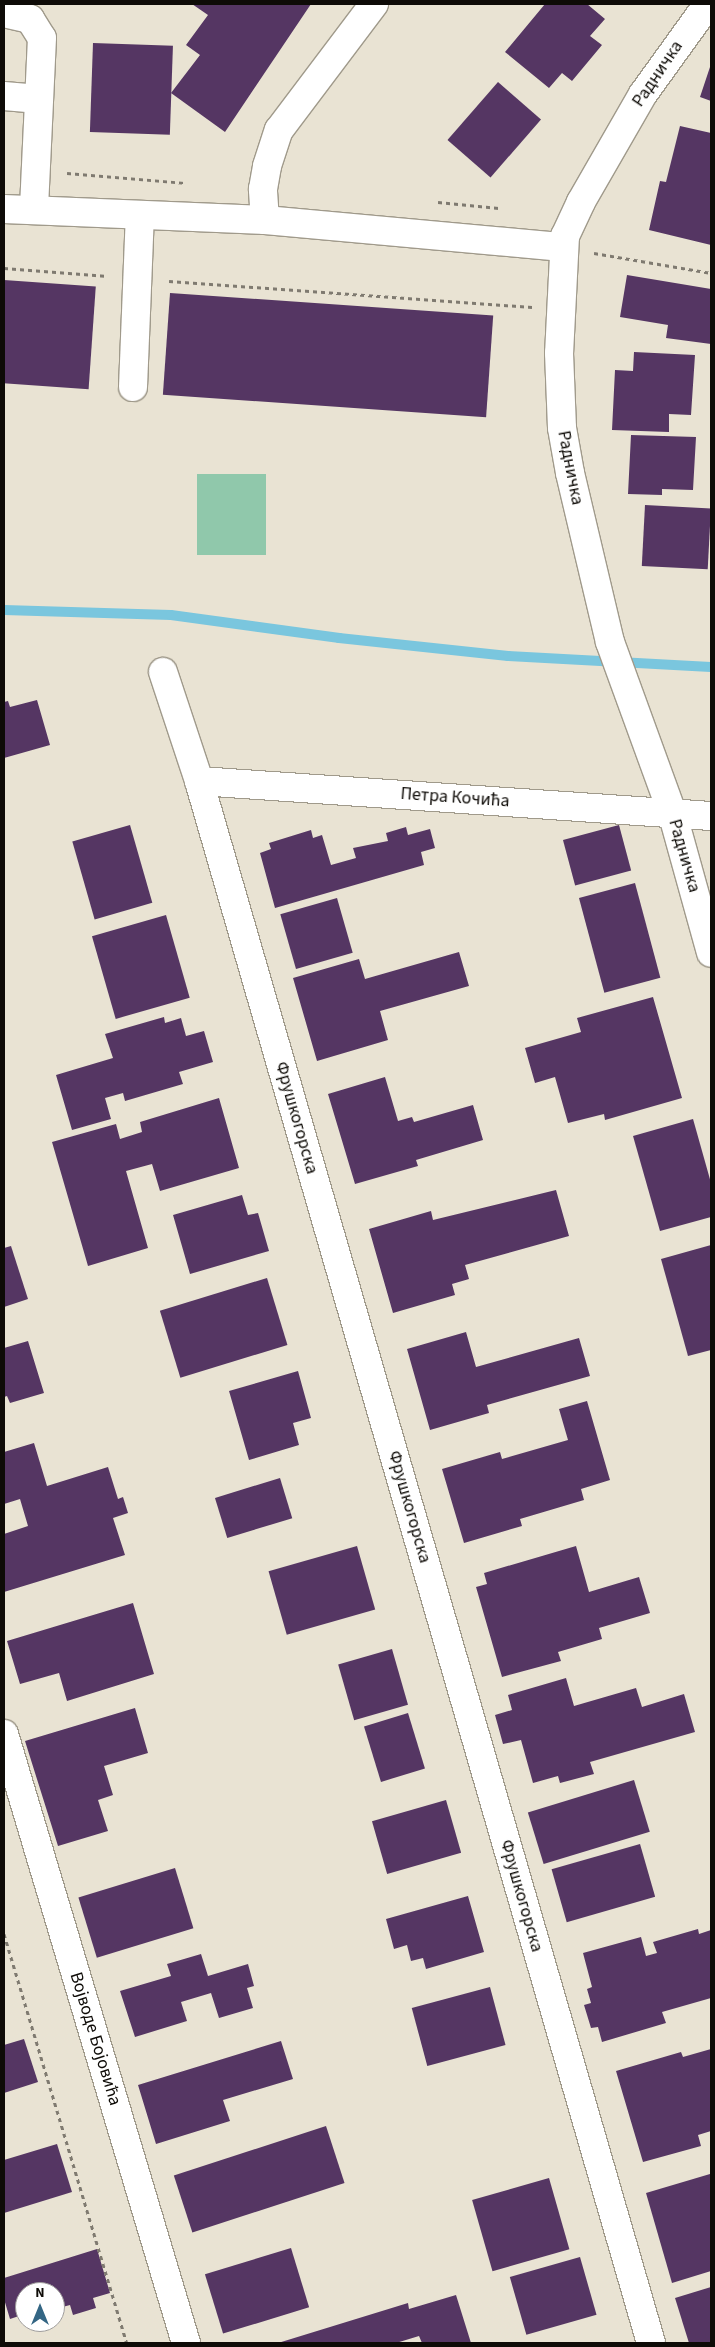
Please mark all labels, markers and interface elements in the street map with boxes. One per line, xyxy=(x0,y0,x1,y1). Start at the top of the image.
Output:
street label: Радничка xyxy=(628,37,688,111)
street label: Радничка xyxy=(552,429,588,507)
street label: Петра Кочића xyxy=(400,783,510,813)
street label: Радничка xyxy=(663,817,705,895)
street label: Фрушкогорска xyxy=(270,1059,322,1177)
street label: Фрушкогорска xyxy=(383,1448,435,1566)
street label: Фрушкогорска xyxy=(495,1837,547,1955)
street label: Војводе Бојовића xyxy=(64,1970,126,2108)
north arrow xyxy=(15,2282,65,2332)
text: N xyxy=(35,2283,45,2303)

